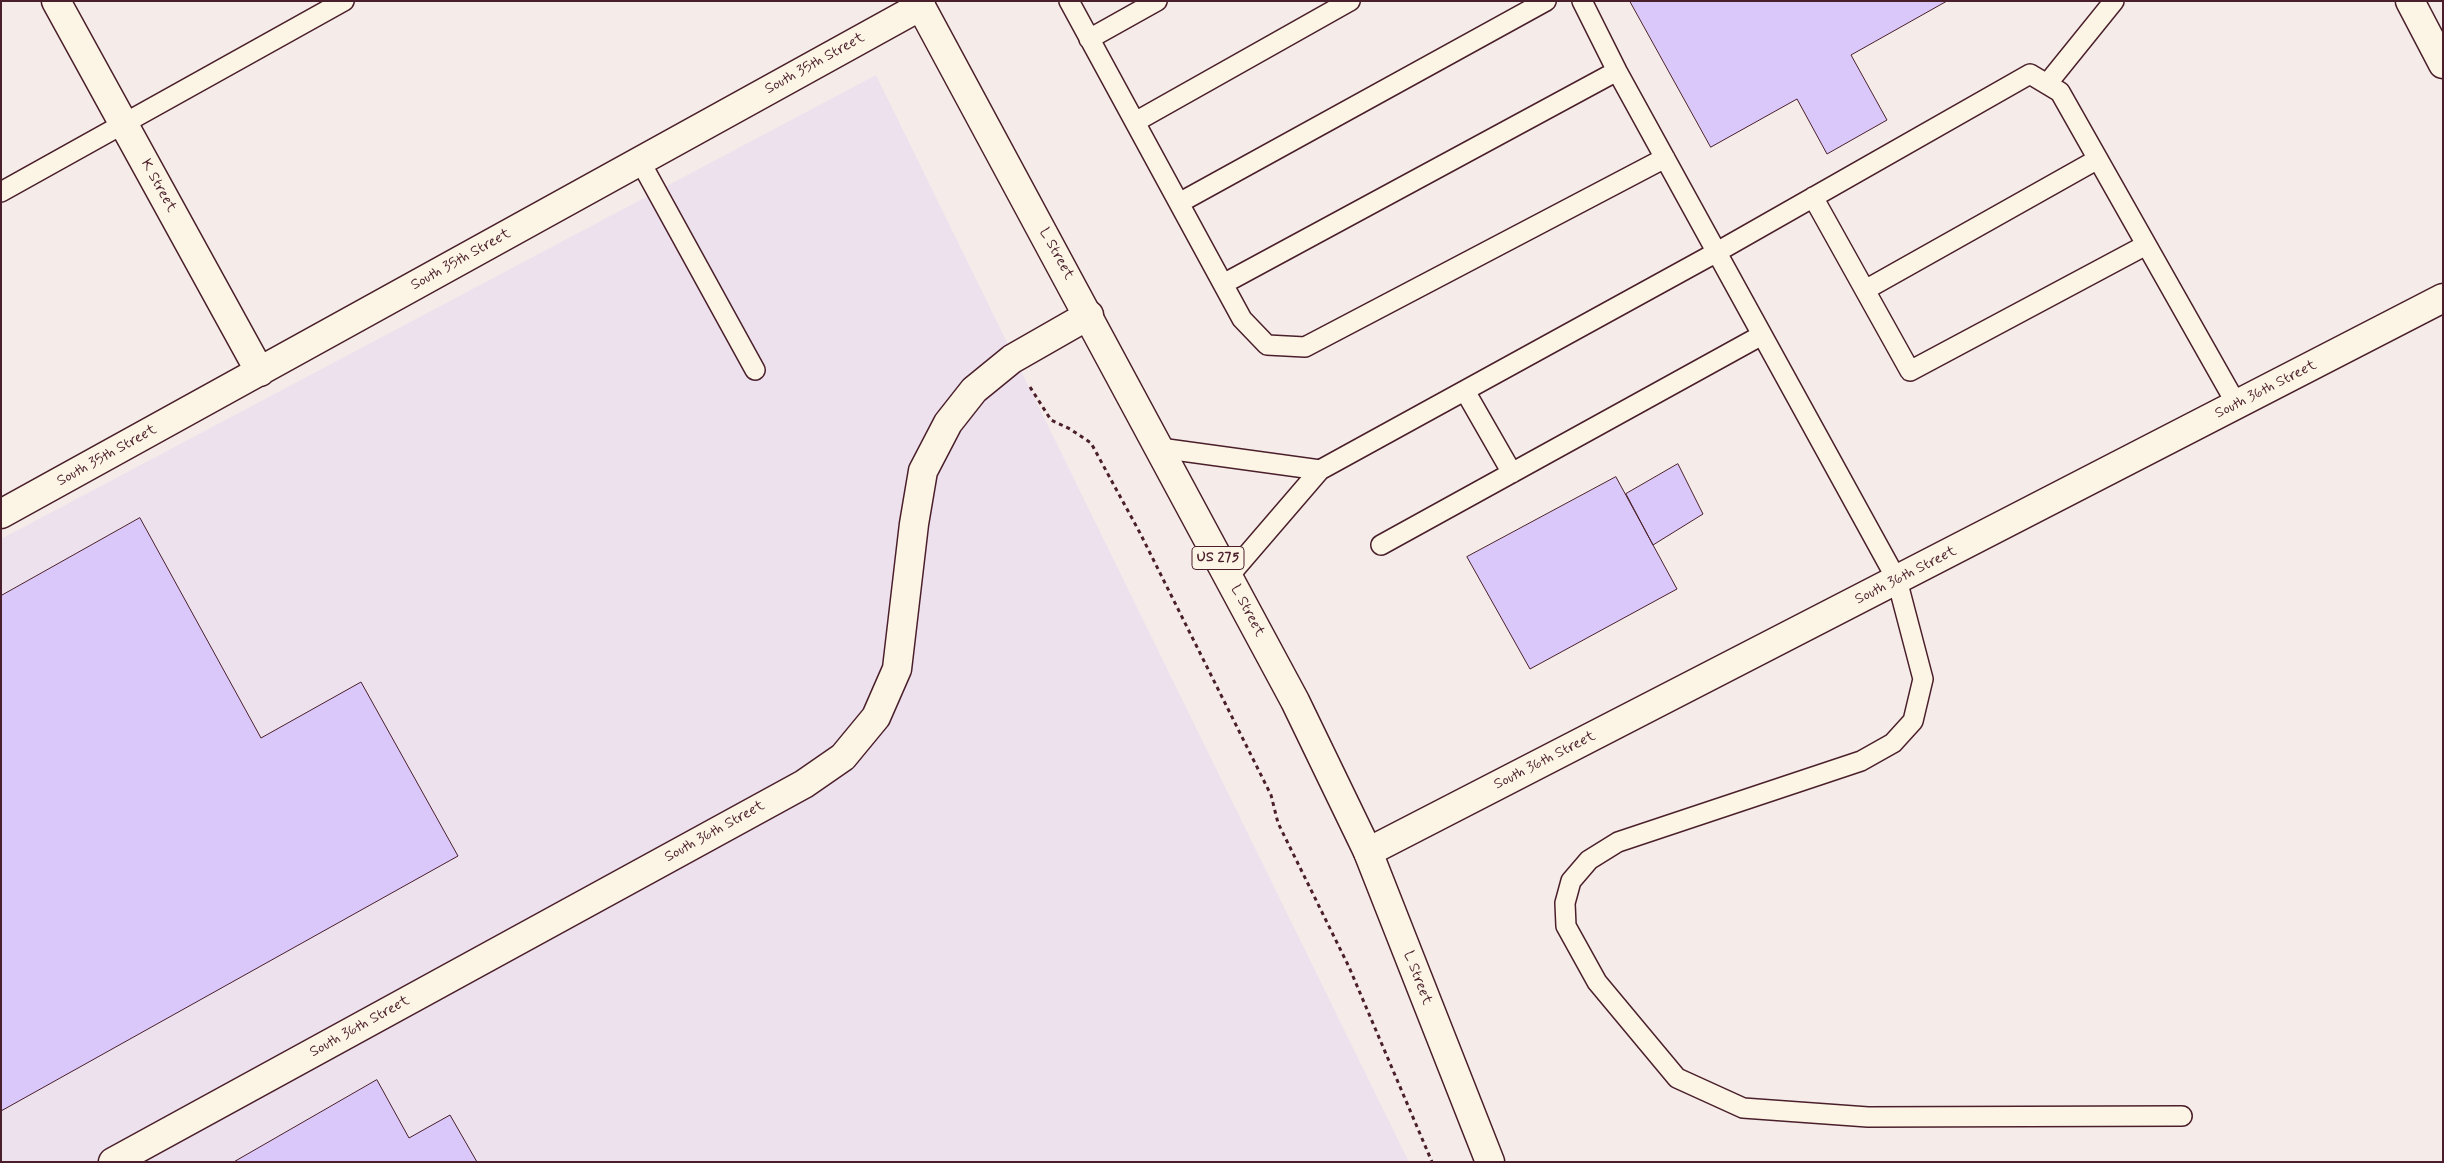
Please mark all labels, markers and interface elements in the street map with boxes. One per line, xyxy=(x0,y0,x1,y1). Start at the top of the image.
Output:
street label: South 35th Street xyxy=(762,29,868,99)
street label: K Street xyxy=(136,156,180,216)
street label: South 35th Street xyxy=(408,225,514,295)
street label: L Street xyxy=(1034,225,1078,283)
street label: South 36th Street xyxy=(2212,357,2320,423)
street label: South 35th Street xyxy=(54,421,160,491)
street label: South 36th Street xyxy=(1852,543,1960,609)
road number: US 275 xyxy=(1192,546,1244,570)
street label: L Street xyxy=(1226,582,1268,640)
street label: South 36th Street xyxy=(1491,728,1599,794)
street label: South 36th Street xyxy=(662,797,768,867)
street label: L Street xyxy=(1399,949,1435,1007)
street label: South 36th Street xyxy=(307,992,413,1062)

